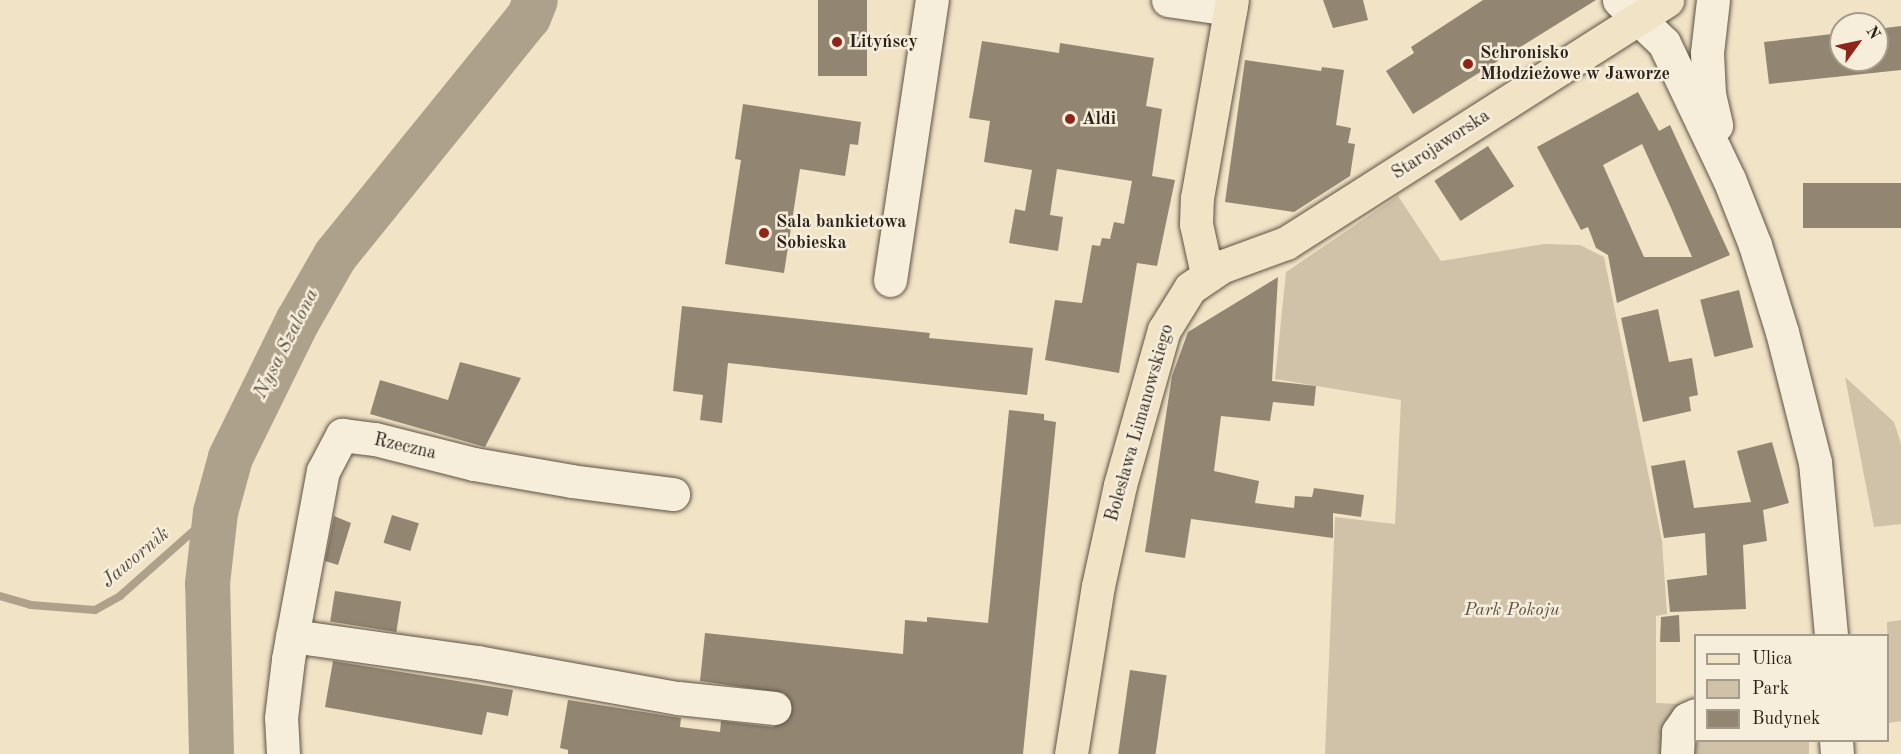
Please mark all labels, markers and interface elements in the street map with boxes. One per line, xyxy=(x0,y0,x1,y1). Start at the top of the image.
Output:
north arrow xyxy=(1829,12,1889,72)
text: N xyxy=(1862,24,1882,43)
place label: Lityńscy xyxy=(849,31,918,53)
marker: Lityńscy xyxy=(830,35,844,49)
place label: Schronisko Młodzieżowe w Jaworze xyxy=(1480,43,1670,86)
marker: Schronisko Młodzieżowe w Jaworze xyxy=(1461,57,1475,71)
street label: Starojaworska xyxy=(1388,105,1494,185)
place label: Aldi xyxy=(1082,108,1116,130)
marker: Aldi xyxy=(1063,112,1077,126)
place label: Sala bankietowa Sobieska xyxy=(776,212,906,254)
marker: Sala bankietowa Sobieska xyxy=(757,226,771,240)
water label: Nysa Szalona xyxy=(249,285,325,403)
street label: Bolesława Limanowskiego xyxy=(1101,322,1179,524)
street label: Rzeczna xyxy=(372,429,438,465)
water label: Jawornik xyxy=(97,523,175,593)
park label: Park Pokoju xyxy=(1464,599,1560,621)
legend xyxy=(1694,634,1889,742)
text: Ulica xyxy=(1752,650,1793,668)
text: Park xyxy=(1752,680,1789,698)
text: Budynek xyxy=(1752,710,1820,728)

